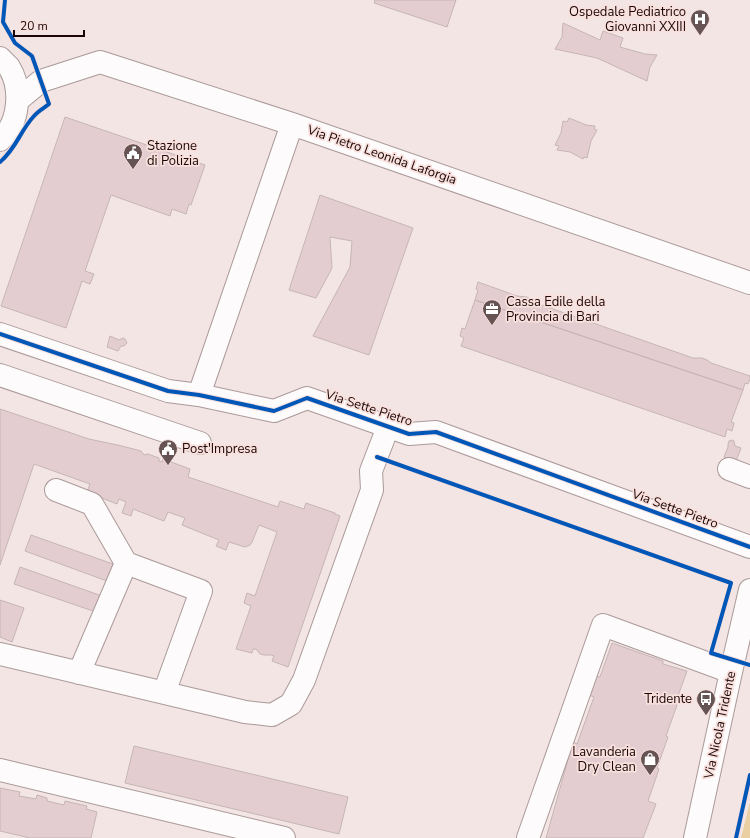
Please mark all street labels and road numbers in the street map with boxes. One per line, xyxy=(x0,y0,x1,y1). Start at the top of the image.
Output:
street label: Via Pietro Leonida Laforgia xyxy=(304,121,459,189)
street label: Via Sette Pietro xyxy=(322,385,415,431)
street label: Via Sette Pietro xyxy=(628,485,721,533)
street label: Via Nicola Tridente xyxy=(700,669,740,782)

